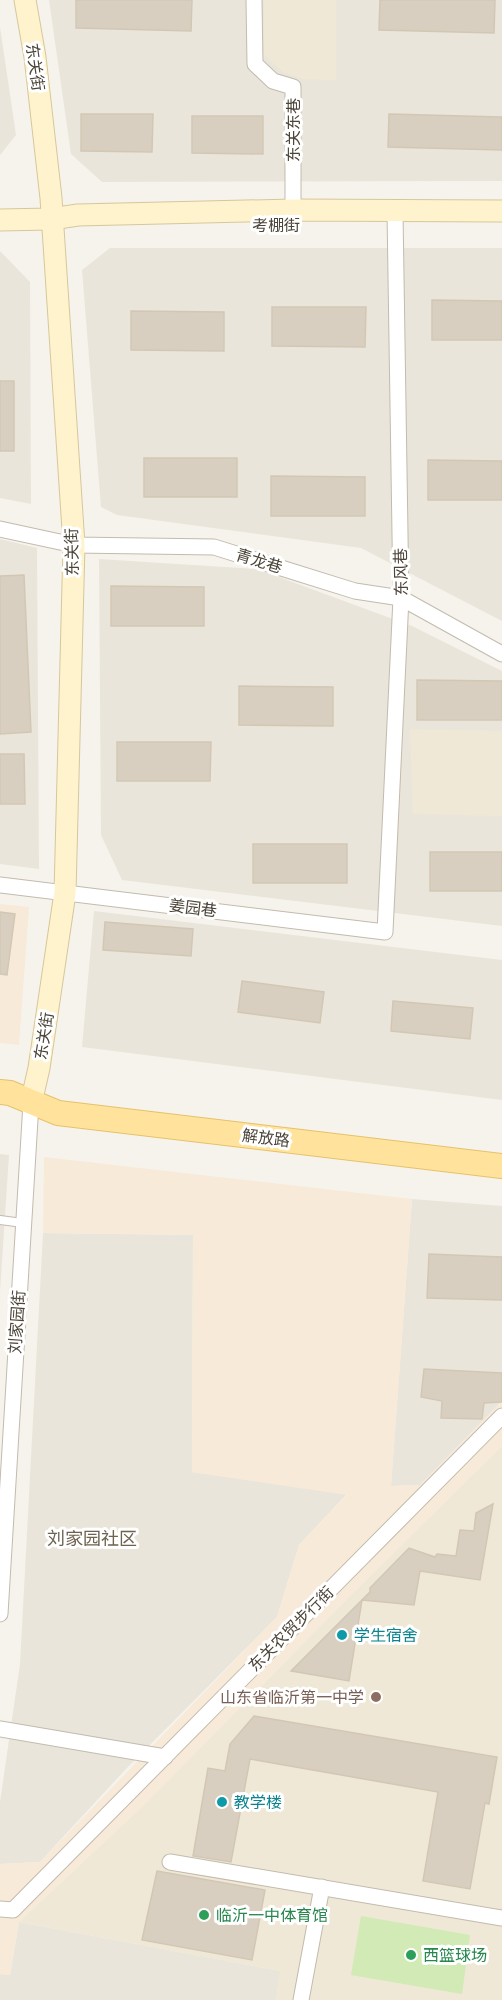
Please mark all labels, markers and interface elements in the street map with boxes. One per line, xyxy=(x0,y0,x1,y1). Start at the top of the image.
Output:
street label: 东关街 xyxy=(23,42,47,92)
street label: 东关东巷 xyxy=(285,98,302,162)
street label: 考棚街 xyxy=(252,217,300,234)
street label: 东关街 xyxy=(63,528,81,576)
street label: 青龙巷 xyxy=(234,546,284,576)
street label: 东风巷 xyxy=(392,548,410,596)
street label: 姜园巷 xyxy=(168,897,218,919)
street label: 东关街 xyxy=(32,1011,56,1061)
street label: 解放路 xyxy=(241,1127,291,1149)
street label: 刘家园街 xyxy=(6,1289,28,1355)
district label: 刘家园社区 xyxy=(47,1529,137,1549)
street label: 东关农贸步行街 xyxy=(245,1583,337,1675)
place label: 学生宿舍 xyxy=(354,1627,418,1644)
marker: 学生宿舍 xyxy=(335,1628,349,1642)
place label: 山东省临沂第一中学 xyxy=(220,1689,364,1706)
marker: 山东省临沂第一中学 xyxy=(369,1690,383,1704)
place label: 教学楼 xyxy=(234,1794,282,1811)
marker: 教学楼 xyxy=(215,1795,229,1809)
place label: 临沂一中体育馆 xyxy=(216,1907,328,1924)
marker: 临沂一中体育馆 xyxy=(197,1908,211,1922)
place label: 西篮球场 xyxy=(423,1947,487,1964)
marker: 西篮球场 xyxy=(404,1948,418,1962)

